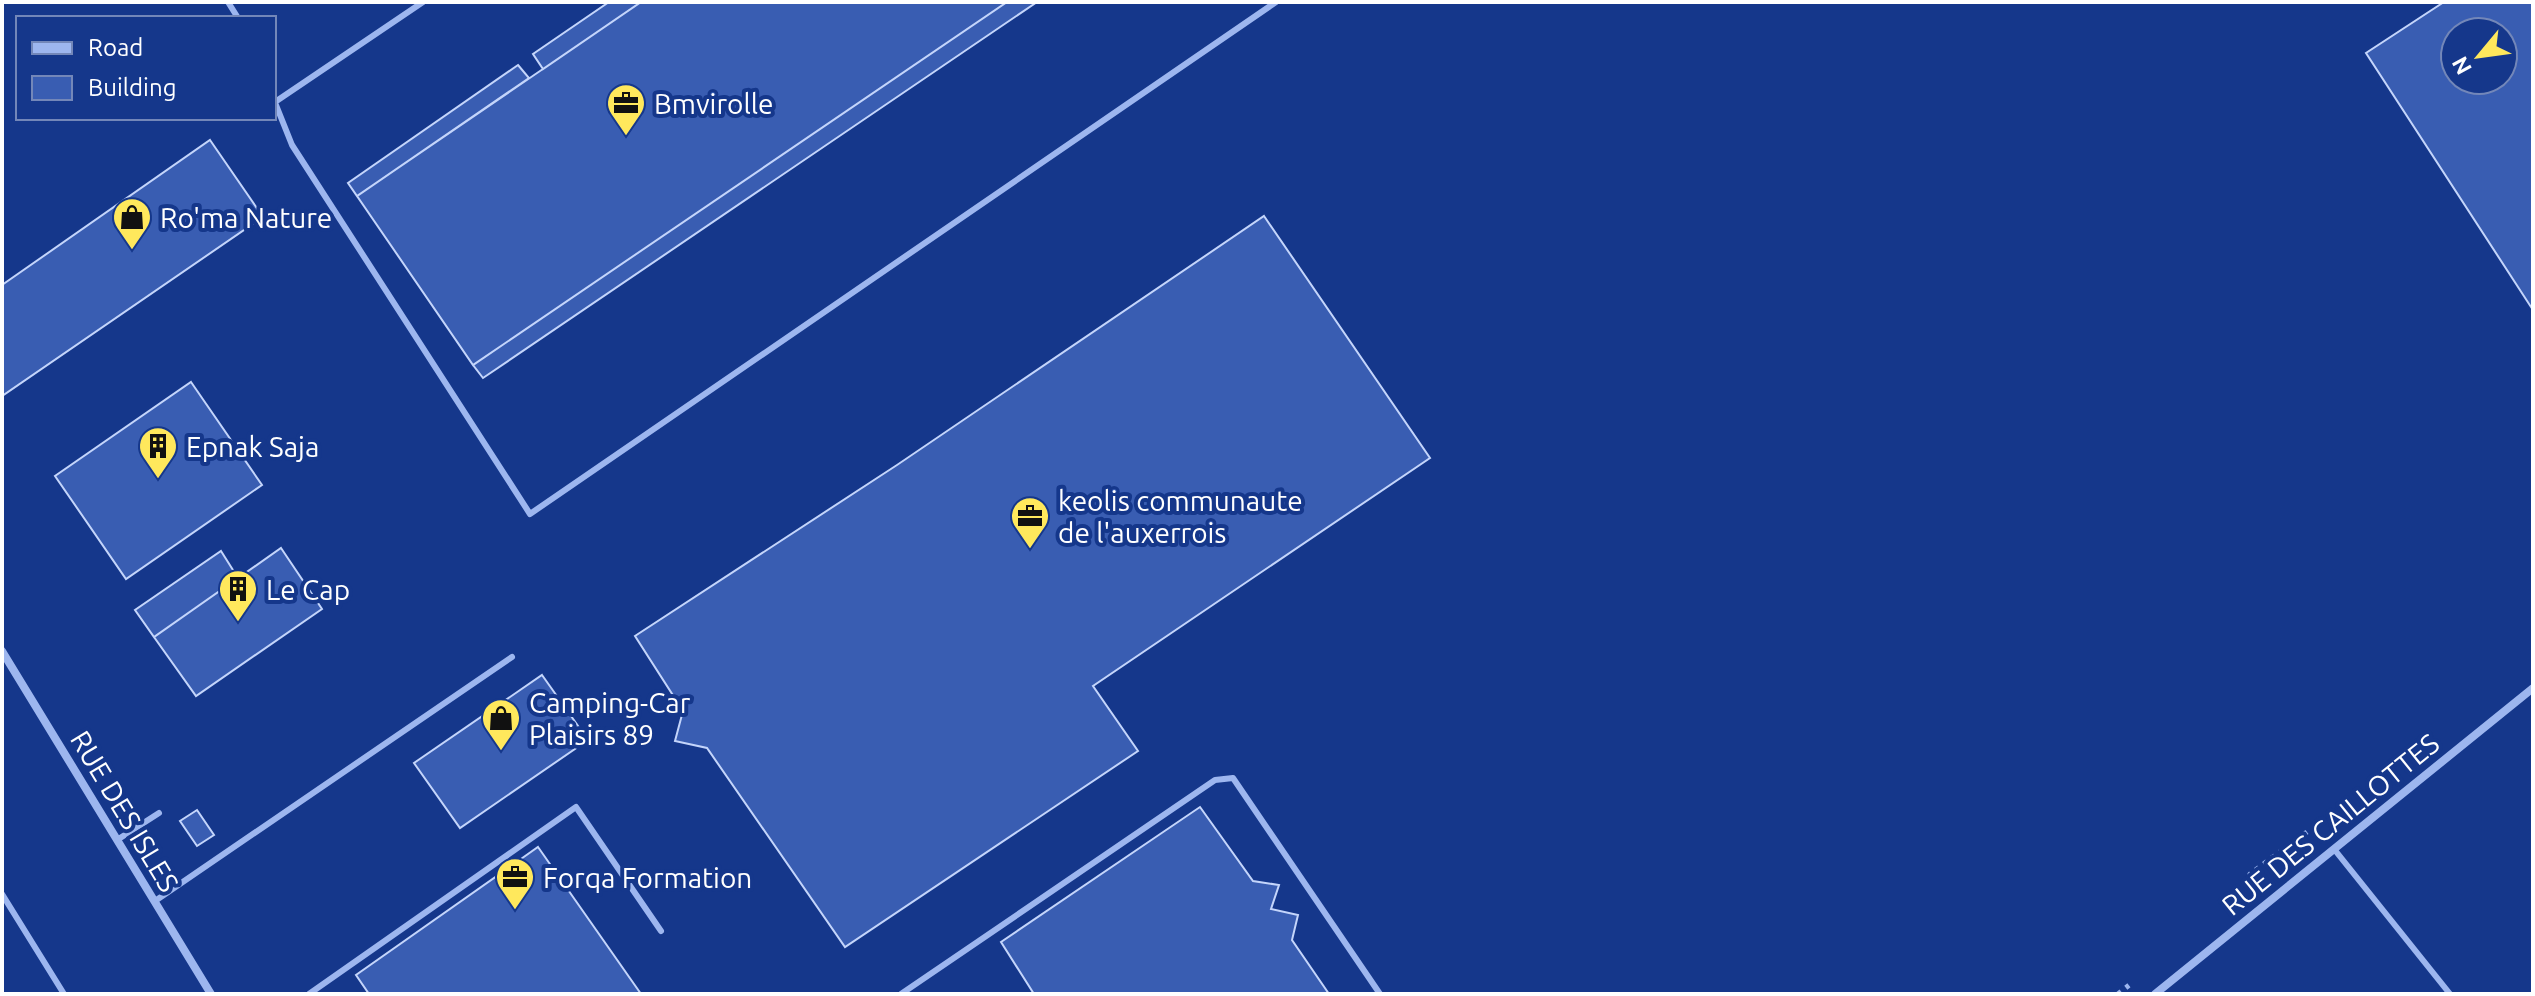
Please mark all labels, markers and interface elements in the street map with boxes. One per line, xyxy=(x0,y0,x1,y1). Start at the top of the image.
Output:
legend xyxy=(16,16,276,120)
north arrow xyxy=(2439,16,2519,96)
text: Road xyxy=(88,34,143,61)
text: N xyxy=(2446,53,2476,79)
text: Building xyxy=(88,74,176,101)
office icon: Bmvirolle xyxy=(605,82,647,137)
place label: Bmvirolle xyxy=(654,88,774,119)
shop icon: Ro'ma Nature xyxy=(111,196,153,251)
place label: Ro'ma Nature xyxy=(160,202,332,233)
building icon: Epnak Saja xyxy=(137,425,179,480)
place label: Epnak Saja xyxy=(186,431,319,462)
place label: keolis communaute de l'auxerrois xyxy=(1058,485,1303,548)
office icon: keolis communaute de l'auxerrois xyxy=(1009,495,1051,550)
building icon: Le Cap xyxy=(217,568,259,623)
place label: Le Cap xyxy=(266,574,350,605)
place label: Camping-Car Plaisirs 89 xyxy=(529,687,691,750)
shop icon: Camping-Car Plaisirs 89 xyxy=(480,697,522,752)
street label: RUE DES ISLES xyxy=(65,725,185,897)
street label: RUE DES CAILLOTTES xyxy=(2216,727,2444,921)
office icon: Forqa Formation xyxy=(494,856,536,911)
place label: Forqa Formation xyxy=(543,862,752,893)

